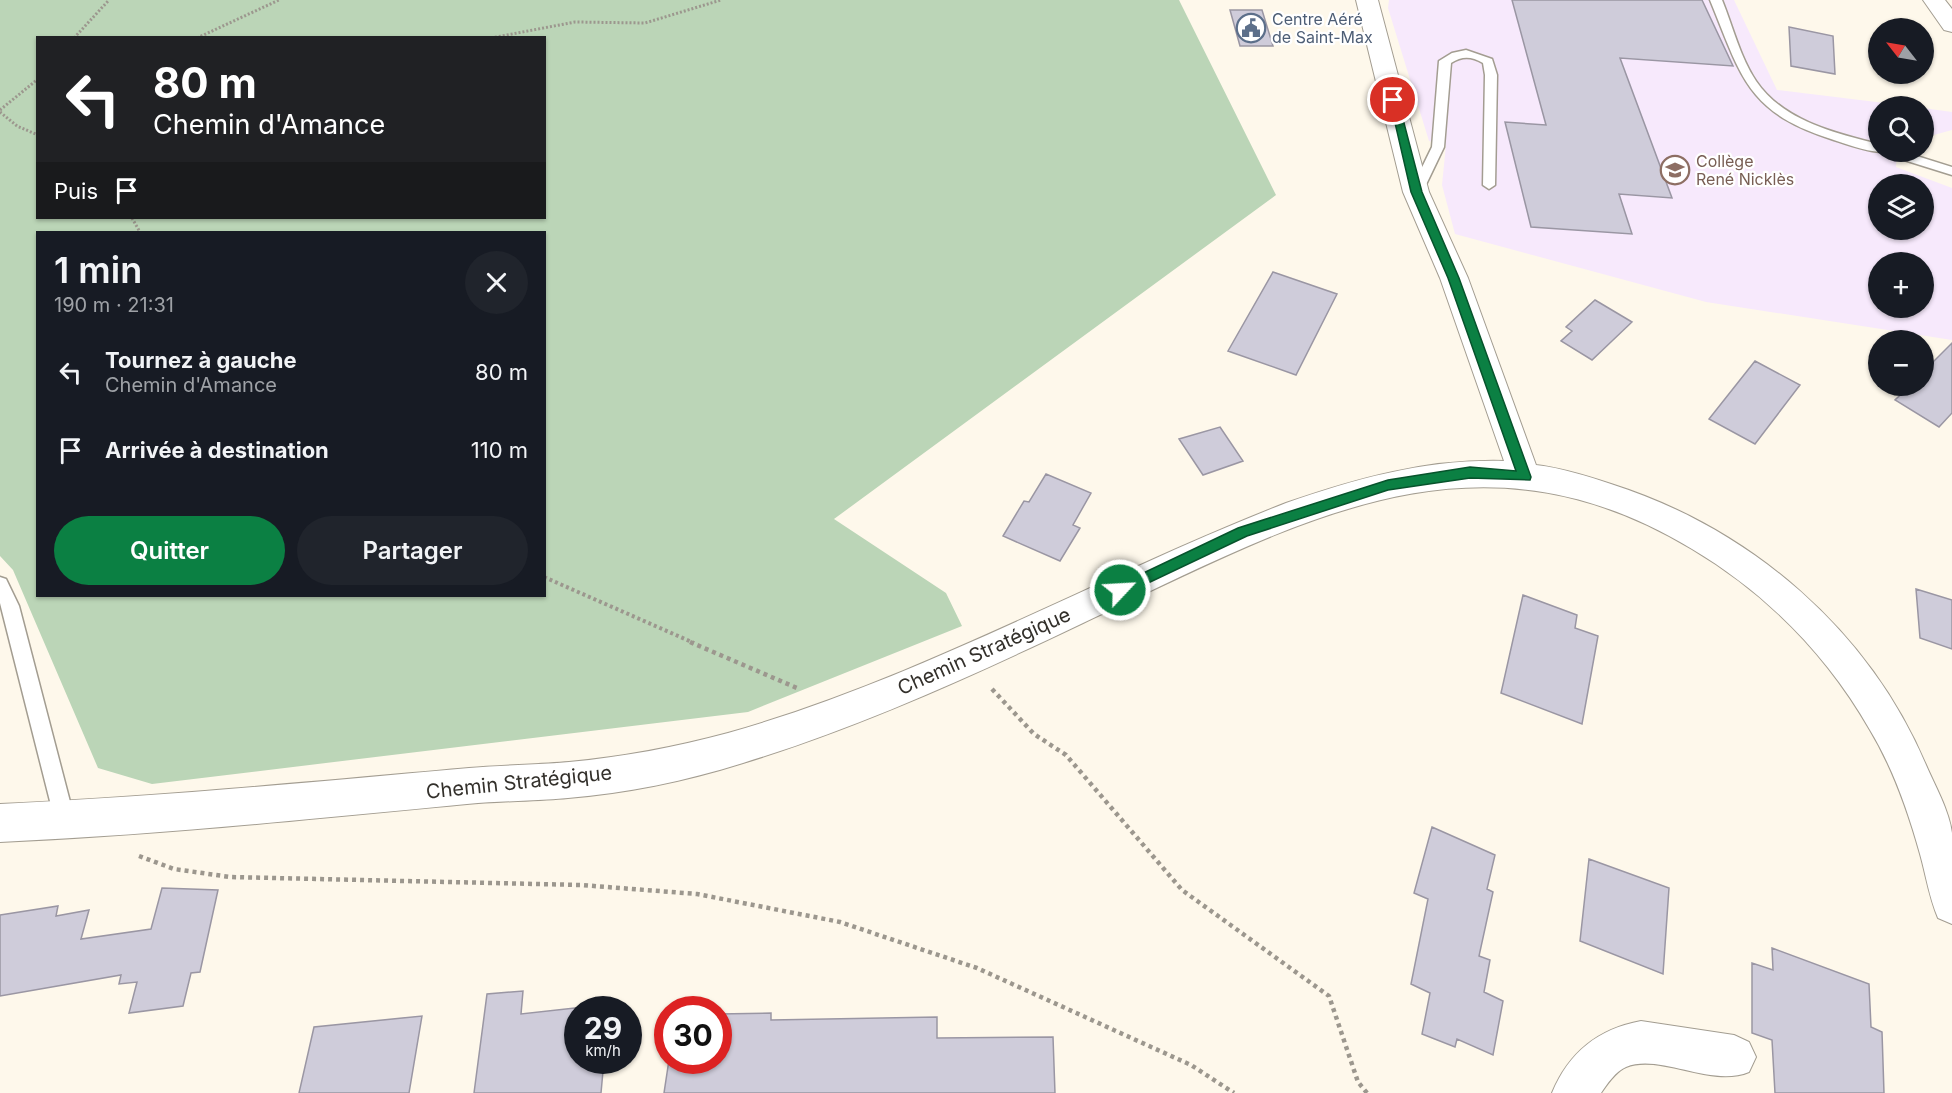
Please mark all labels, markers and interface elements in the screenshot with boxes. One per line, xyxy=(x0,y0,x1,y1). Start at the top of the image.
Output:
place label: Centre Aéré de Saint-Max xyxy=(1272,9,1373,47)
public building icon: Centre Aéré de Saint-Max xyxy=(1235,12,1267,44)
north arrow xyxy=(1868,18,1934,84)
map controls xyxy=(1868,18,1934,396)
text: 80 m xyxy=(153,57,257,108)
icon: left xyxy=(54,60,132,138)
pin xyxy=(1367,74,1418,125)
icon: arrive xyxy=(1376,83,1409,116)
button: search xyxy=(1868,96,1934,162)
text: Chemin d'Amance xyxy=(153,108,385,141)
place label: Collège René Nicklès xyxy=(1696,151,1794,189)
school or university icon: Collège René Nicklès xyxy=(1659,154,1691,186)
icon: arrive xyxy=(110,174,143,207)
button: layers xyxy=(1868,174,1934,240)
text: Puis xyxy=(54,178,98,204)
text: 1 min xyxy=(54,248,142,292)
button: close xyxy=(465,251,528,314)
button: + xyxy=(1868,252,1934,318)
text: 190 m · 21:31 xyxy=(54,293,174,317)
button: − xyxy=(1868,330,1934,396)
text: Tournez à gauche xyxy=(105,347,297,373)
icon: left xyxy=(54,356,87,389)
text: 80 m xyxy=(475,359,528,385)
text: Chemin d'Amance xyxy=(105,373,277,397)
icon: arrive xyxy=(54,434,87,467)
text: Arrivée à destination xyxy=(105,437,329,463)
text: 110 m xyxy=(471,437,528,463)
button: Quitter xyxy=(54,516,285,585)
button: Partager xyxy=(297,516,528,585)
position arrow xyxy=(1088,558,1152,622)
street label: Chemin Stratégique xyxy=(894,602,1074,700)
street label: Chemin Stratégique xyxy=(425,760,613,804)
speed limit sign: 30 xyxy=(654,996,732,1074)
text: 29 xyxy=(584,1010,622,1046)
text: km/h xyxy=(585,1041,621,1060)

